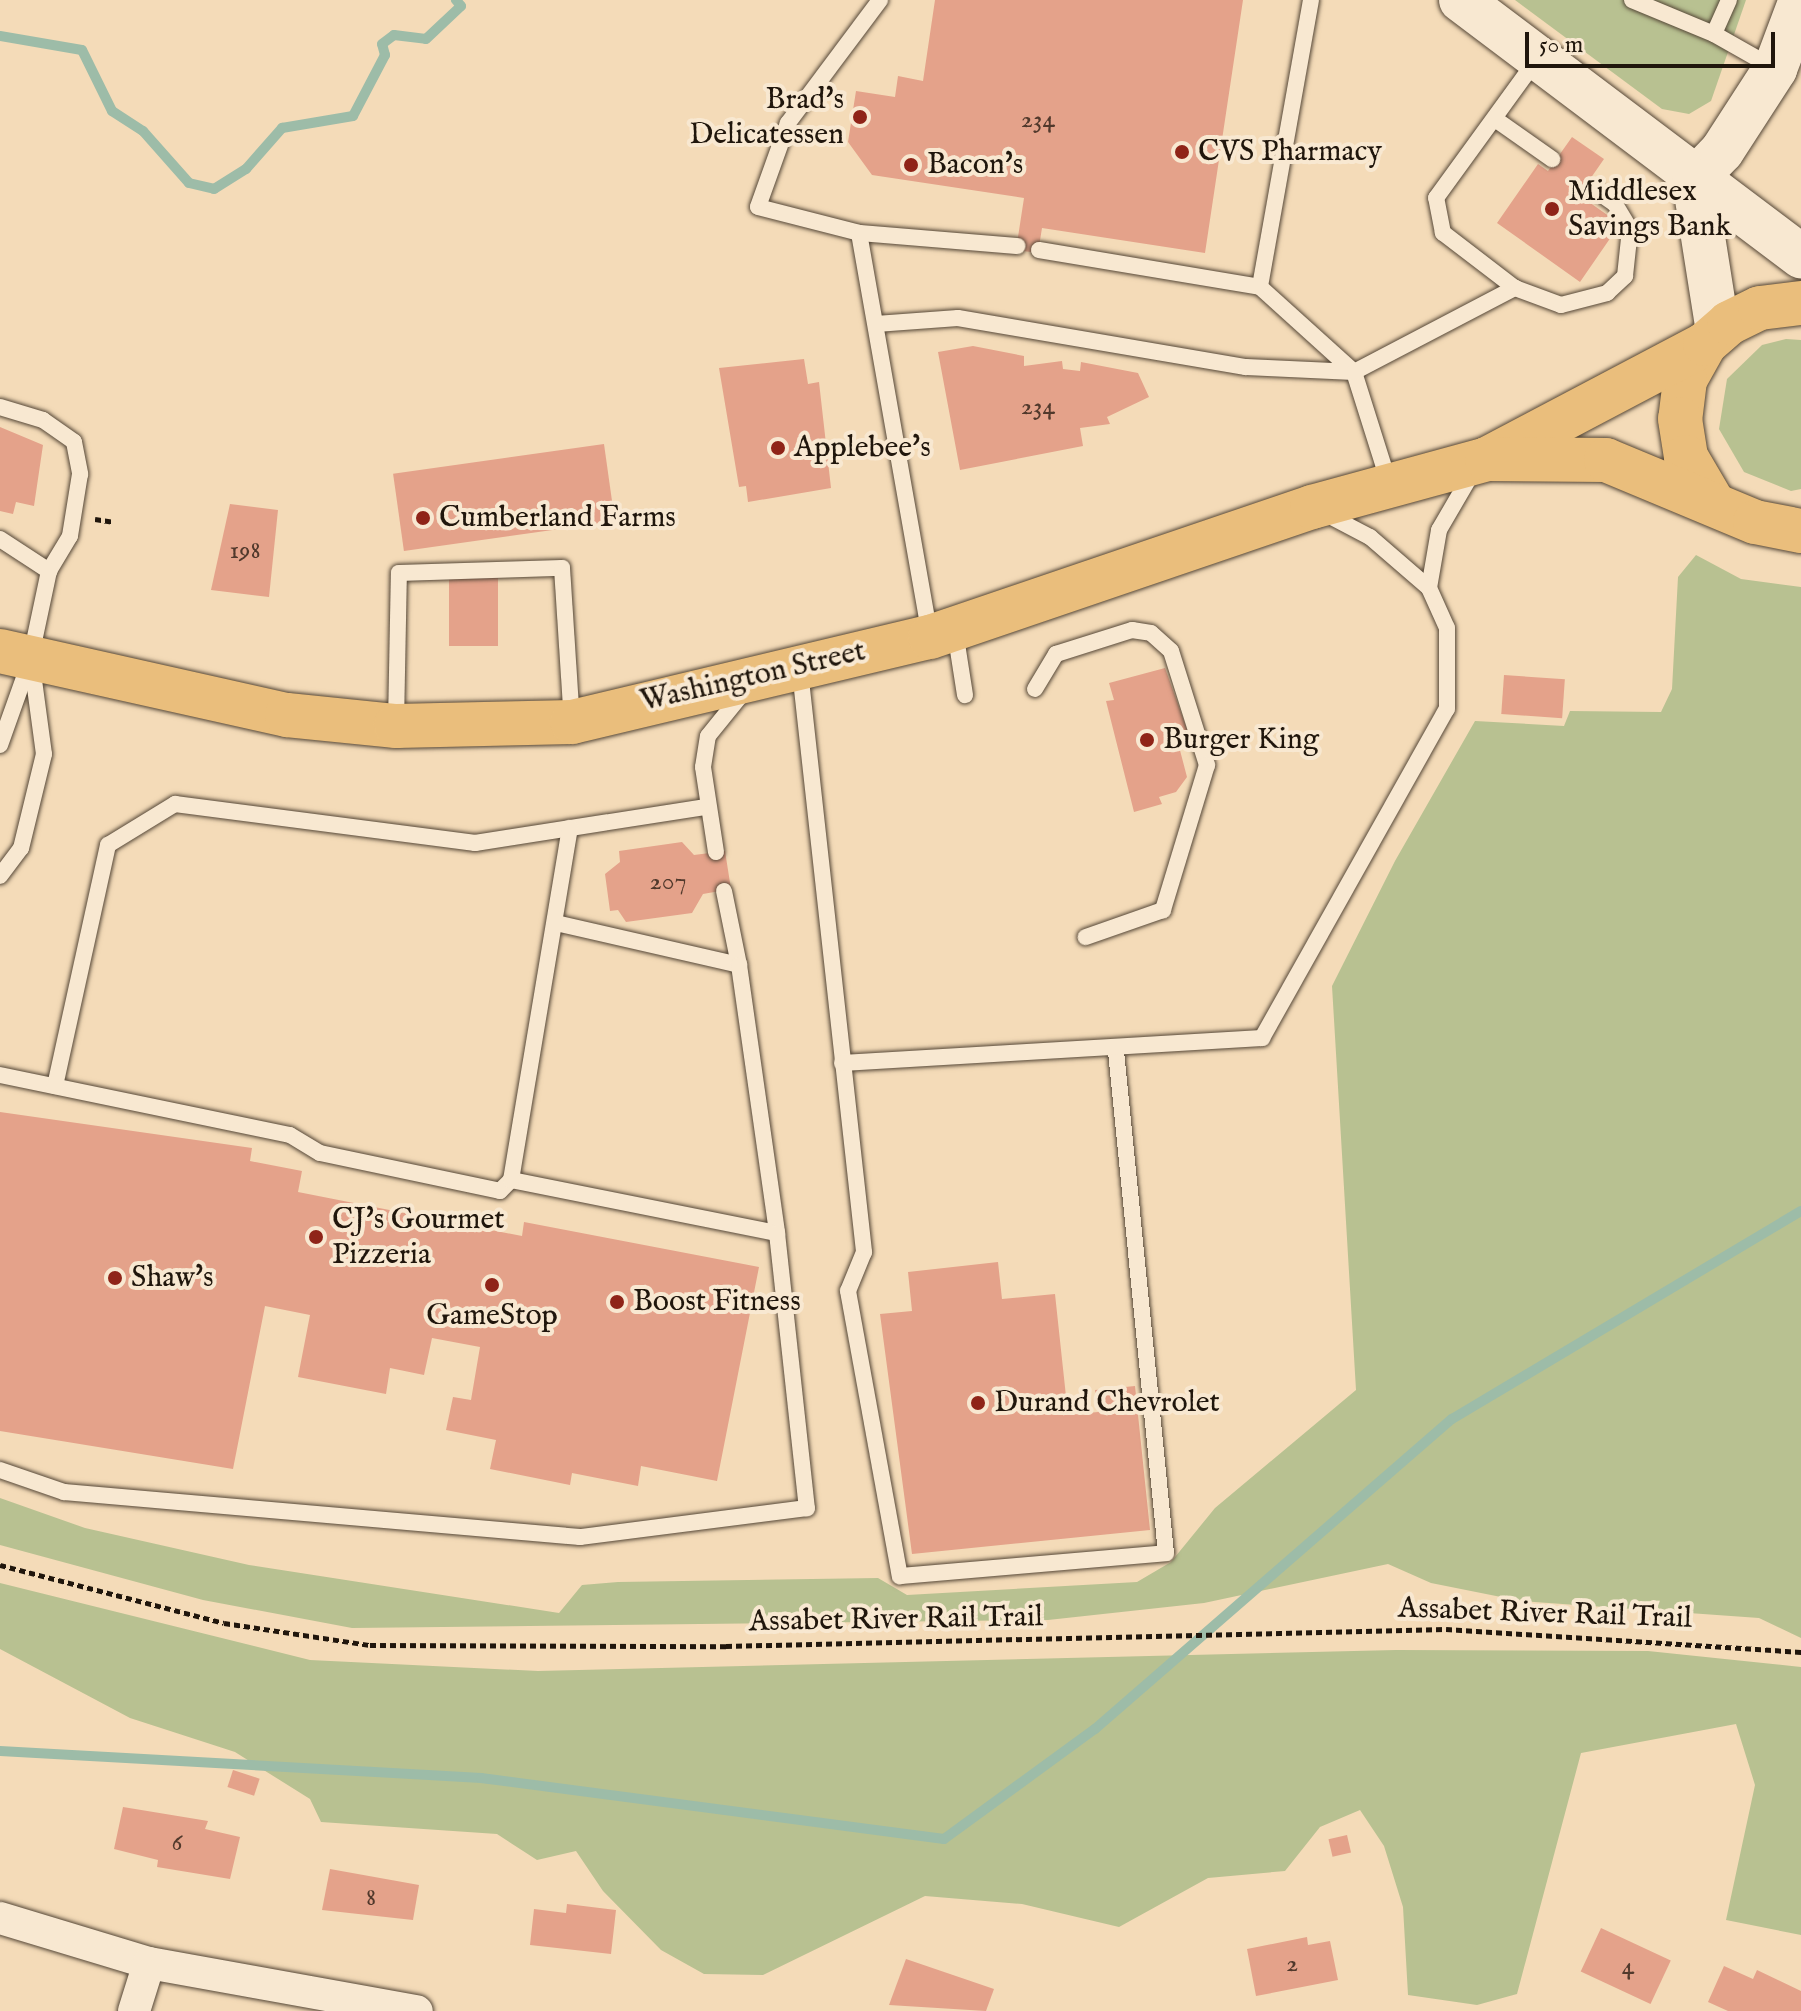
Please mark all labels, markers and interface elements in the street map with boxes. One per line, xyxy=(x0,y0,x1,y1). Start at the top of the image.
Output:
scale bar xyxy=(1529,16,1779,66)
text: 50 m xyxy=(1539,30,1583,61)
place label: Brad's Delicatessen xyxy=(689,82,844,152)
house number: 234 xyxy=(1021,104,1055,136)
marker: Brad's Delicatessen xyxy=(851,108,869,126)
place label: CVS Pharmacy xyxy=(1198,134,1382,170)
marker: CVS Pharmacy xyxy=(1173,143,1191,161)
place label: Bacon's xyxy=(927,147,1023,183)
marker: Bacon's xyxy=(902,156,920,174)
place label: Middlesex Savings Bank xyxy=(1568,174,1732,244)
marker: Middlesex Savings Bank xyxy=(1543,200,1561,218)
house number: 234 xyxy=(1021,391,1055,423)
place label: Applebee's xyxy=(794,430,931,466)
marker: Applebee's xyxy=(769,439,787,457)
place label: Cumberland Farms xyxy=(439,500,676,536)
marker: Cumberland Farms xyxy=(414,509,432,527)
house number: 198 xyxy=(229,535,261,567)
street label: Washington Street xyxy=(637,634,869,720)
place label: Burger King xyxy=(1163,722,1319,758)
marker: Burger King xyxy=(1138,731,1156,749)
house number: 207 xyxy=(649,866,687,898)
place label: CJ's Gourmet Pizzeria xyxy=(332,1202,504,1272)
marker: CJ's Gourmet Pizzeria xyxy=(307,1228,325,1246)
place label: Shaw's xyxy=(131,1260,214,1296)
marker: Shaw's xyxy=(106,1269,124,1287)
marker: GameStop xyxy=(483,1276,501,1294)
place label: Boost Fitness xyxy=(633,1284,801,1320)
marker: Boost Fitness xyxy=(608,1293,626,1311)
place label: GameStop xyxy=(426,1298,558,1334)
place label: Durand Chevrolet xyxy=(994,1385,1220,1421)
marker: Durand Chevrolet xyxy=(969,1394,987,1412)
street label: Assabet River Rail Trail xyxy=(1397,1591,1693,1637)
street label: Assabet River Rail Trail xyxy=(749,1599,1043,1641)
house number: 6 xyxy=(172,1827,182,1859)
house number: 8 xyxy=(366,1882,376,1914)
house number: 2 xyxy=(1286,1948,1298,1980)
house number: 4 xyxy=(1622,1951,1634,1983)

